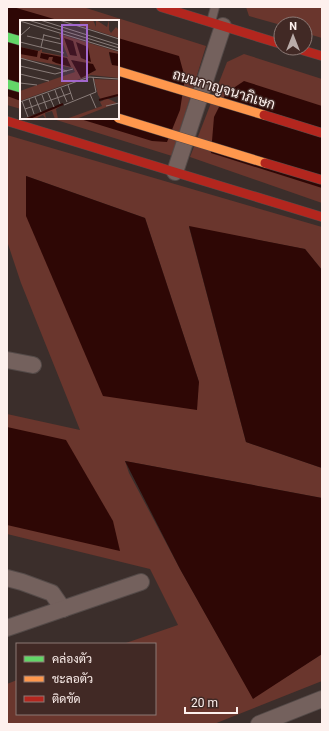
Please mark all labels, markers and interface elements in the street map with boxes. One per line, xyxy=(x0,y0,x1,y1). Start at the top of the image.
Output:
north arrow xyxy=(273,16,313,56)
inset map xyxy=(20,20,119,119)
text: N xyxy=(289,20,297,33)
street label: ถนนกาญจนาภิเษก xyxy=(170,66,277,113)
legend xyxy=(16,643,156,715)
text: คล่องตัว xyxy=(52,652,92,666)
text: ชะลอตัว xyxy=(52,672,93,686)
scale bar xyxy=(185,689,237,715)
text: ติดขัด xyxy=(52,692,81,706)
text: 20 m xyxy=(191,696,218,710)

